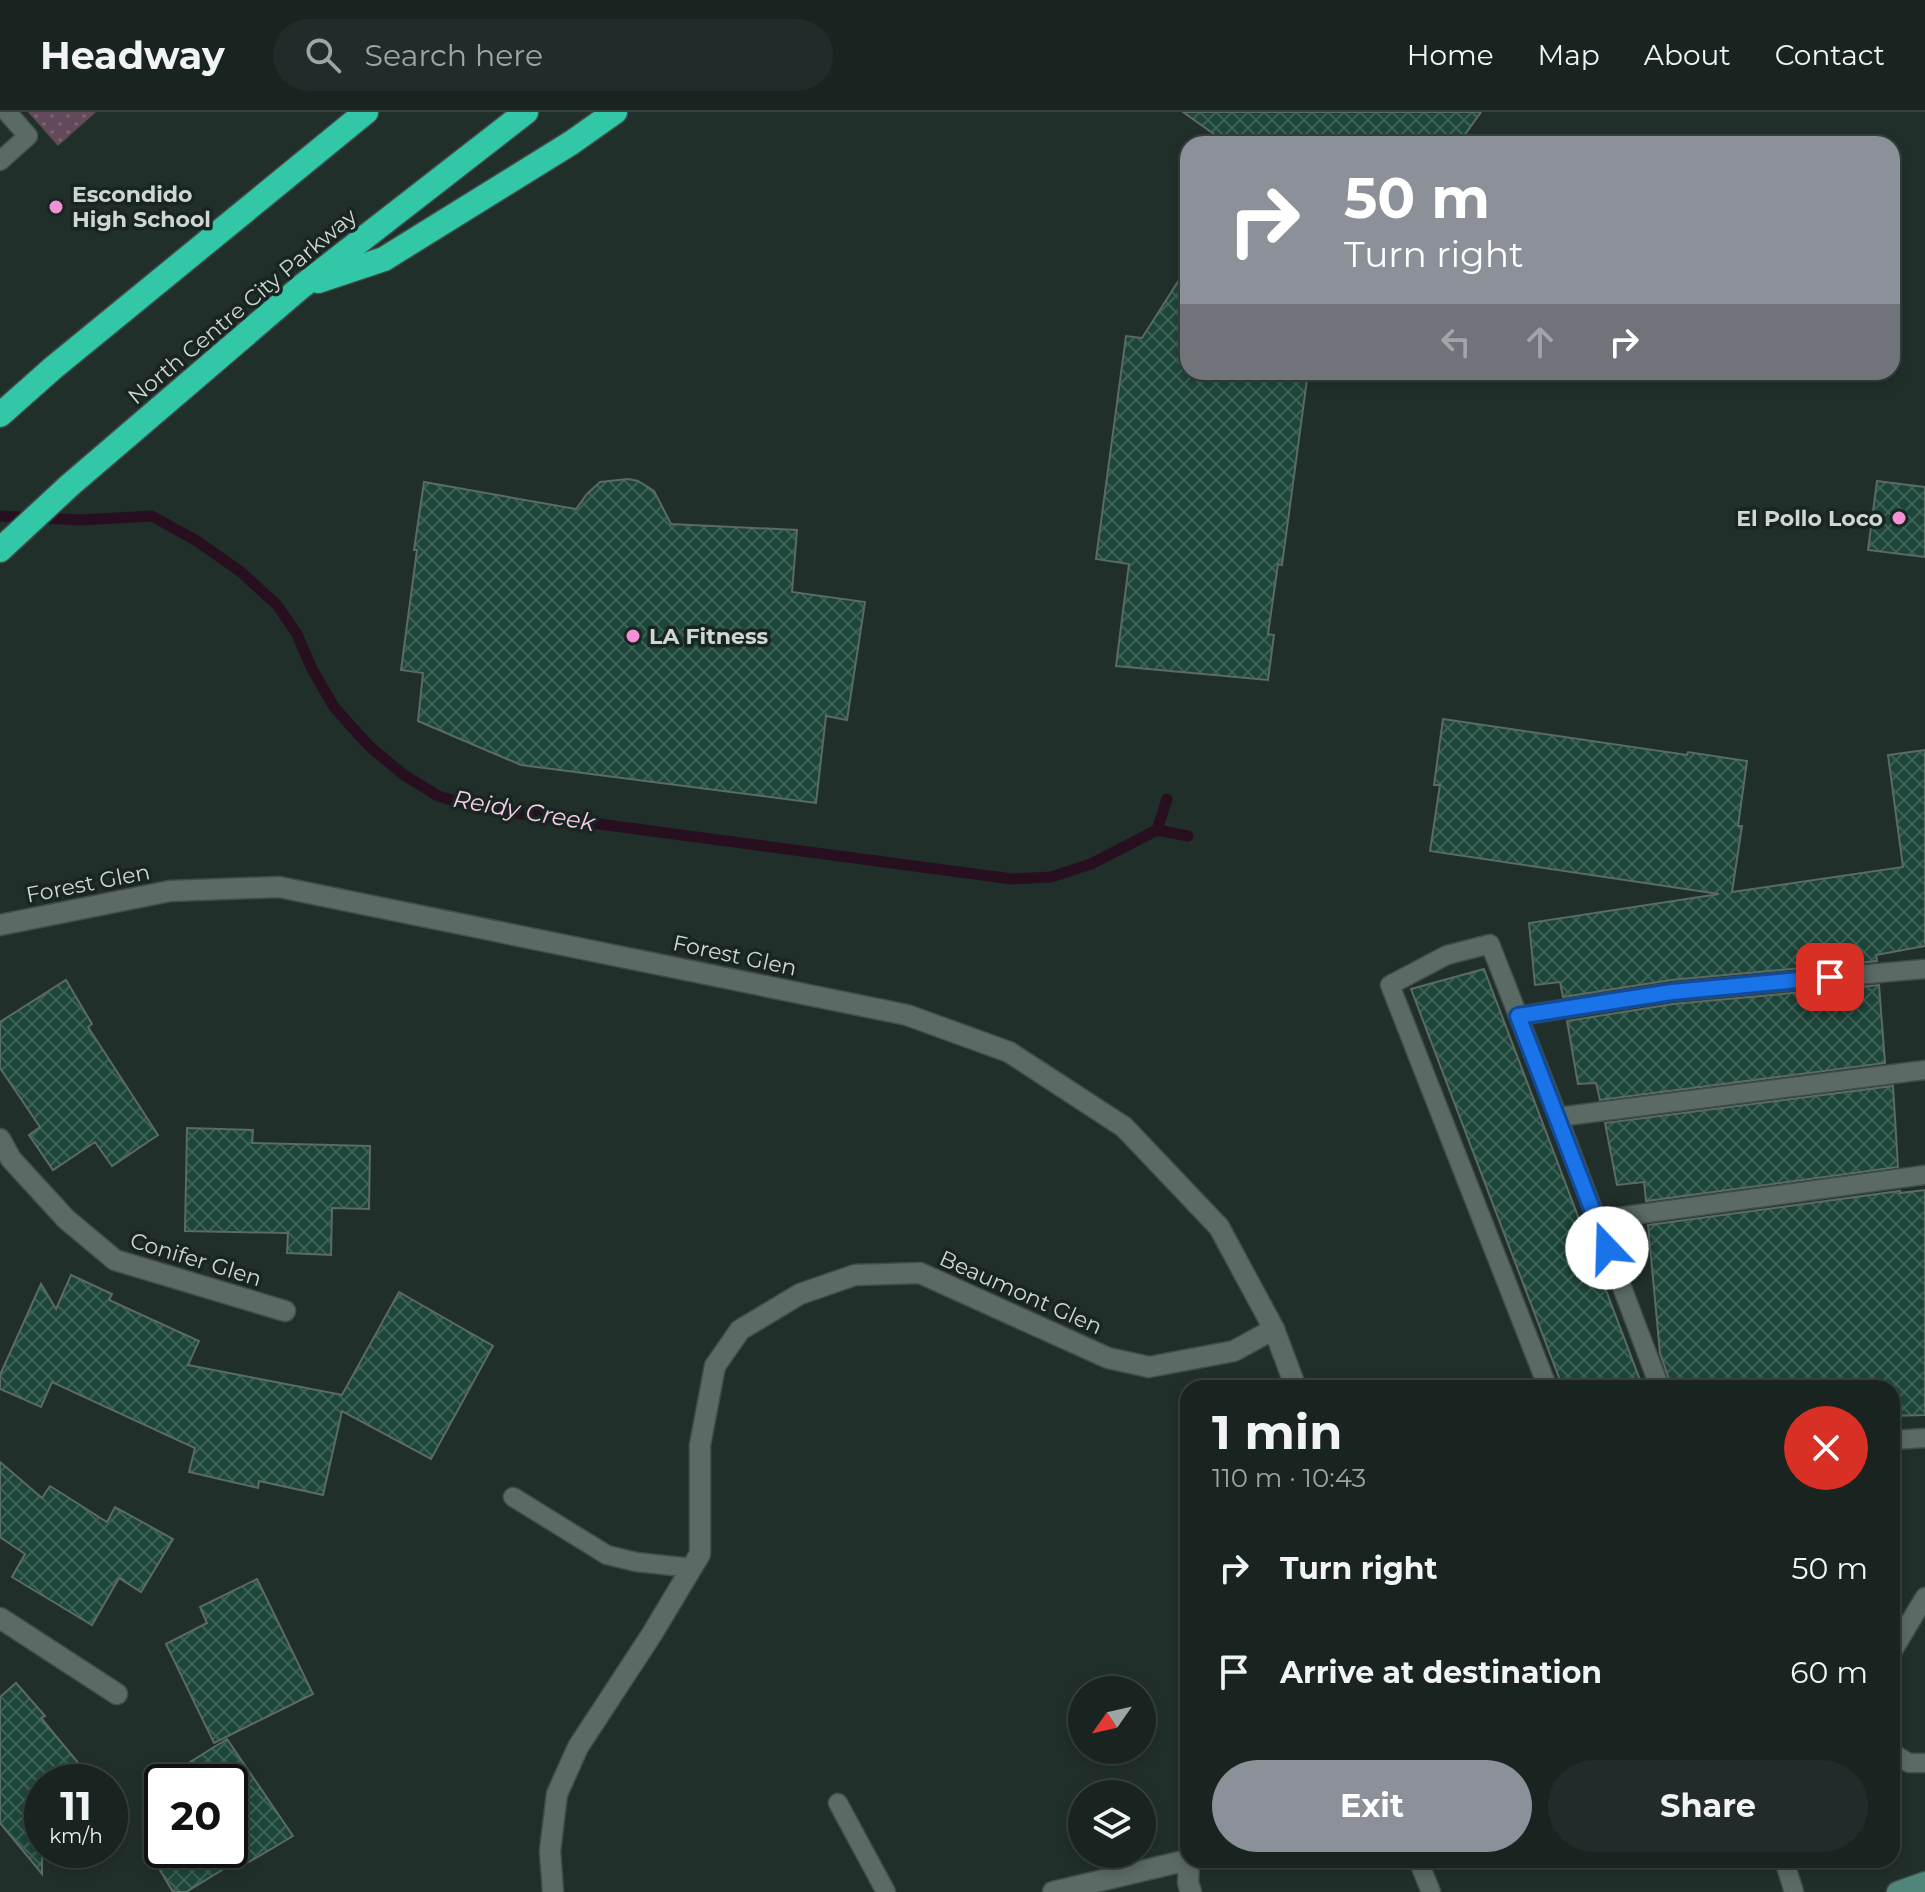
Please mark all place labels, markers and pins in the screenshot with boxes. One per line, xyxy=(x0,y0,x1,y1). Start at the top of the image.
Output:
place label: Escondido High School xyxy=(72,181,211,233)
marker: Escondido High School xyxy=(47,198,65,216)
place label: El Pollo Loco xyxy=(1736,505,1883,532)
marker: El Pollo Loco xyxy=(1890,509,1908,527)
place label: LA Fitness xyxy=(649,623,769,650)
marker: LA Fitness xyxy=(624,627,642,645)
pin xyxy=(1796,943,1864,1011)

